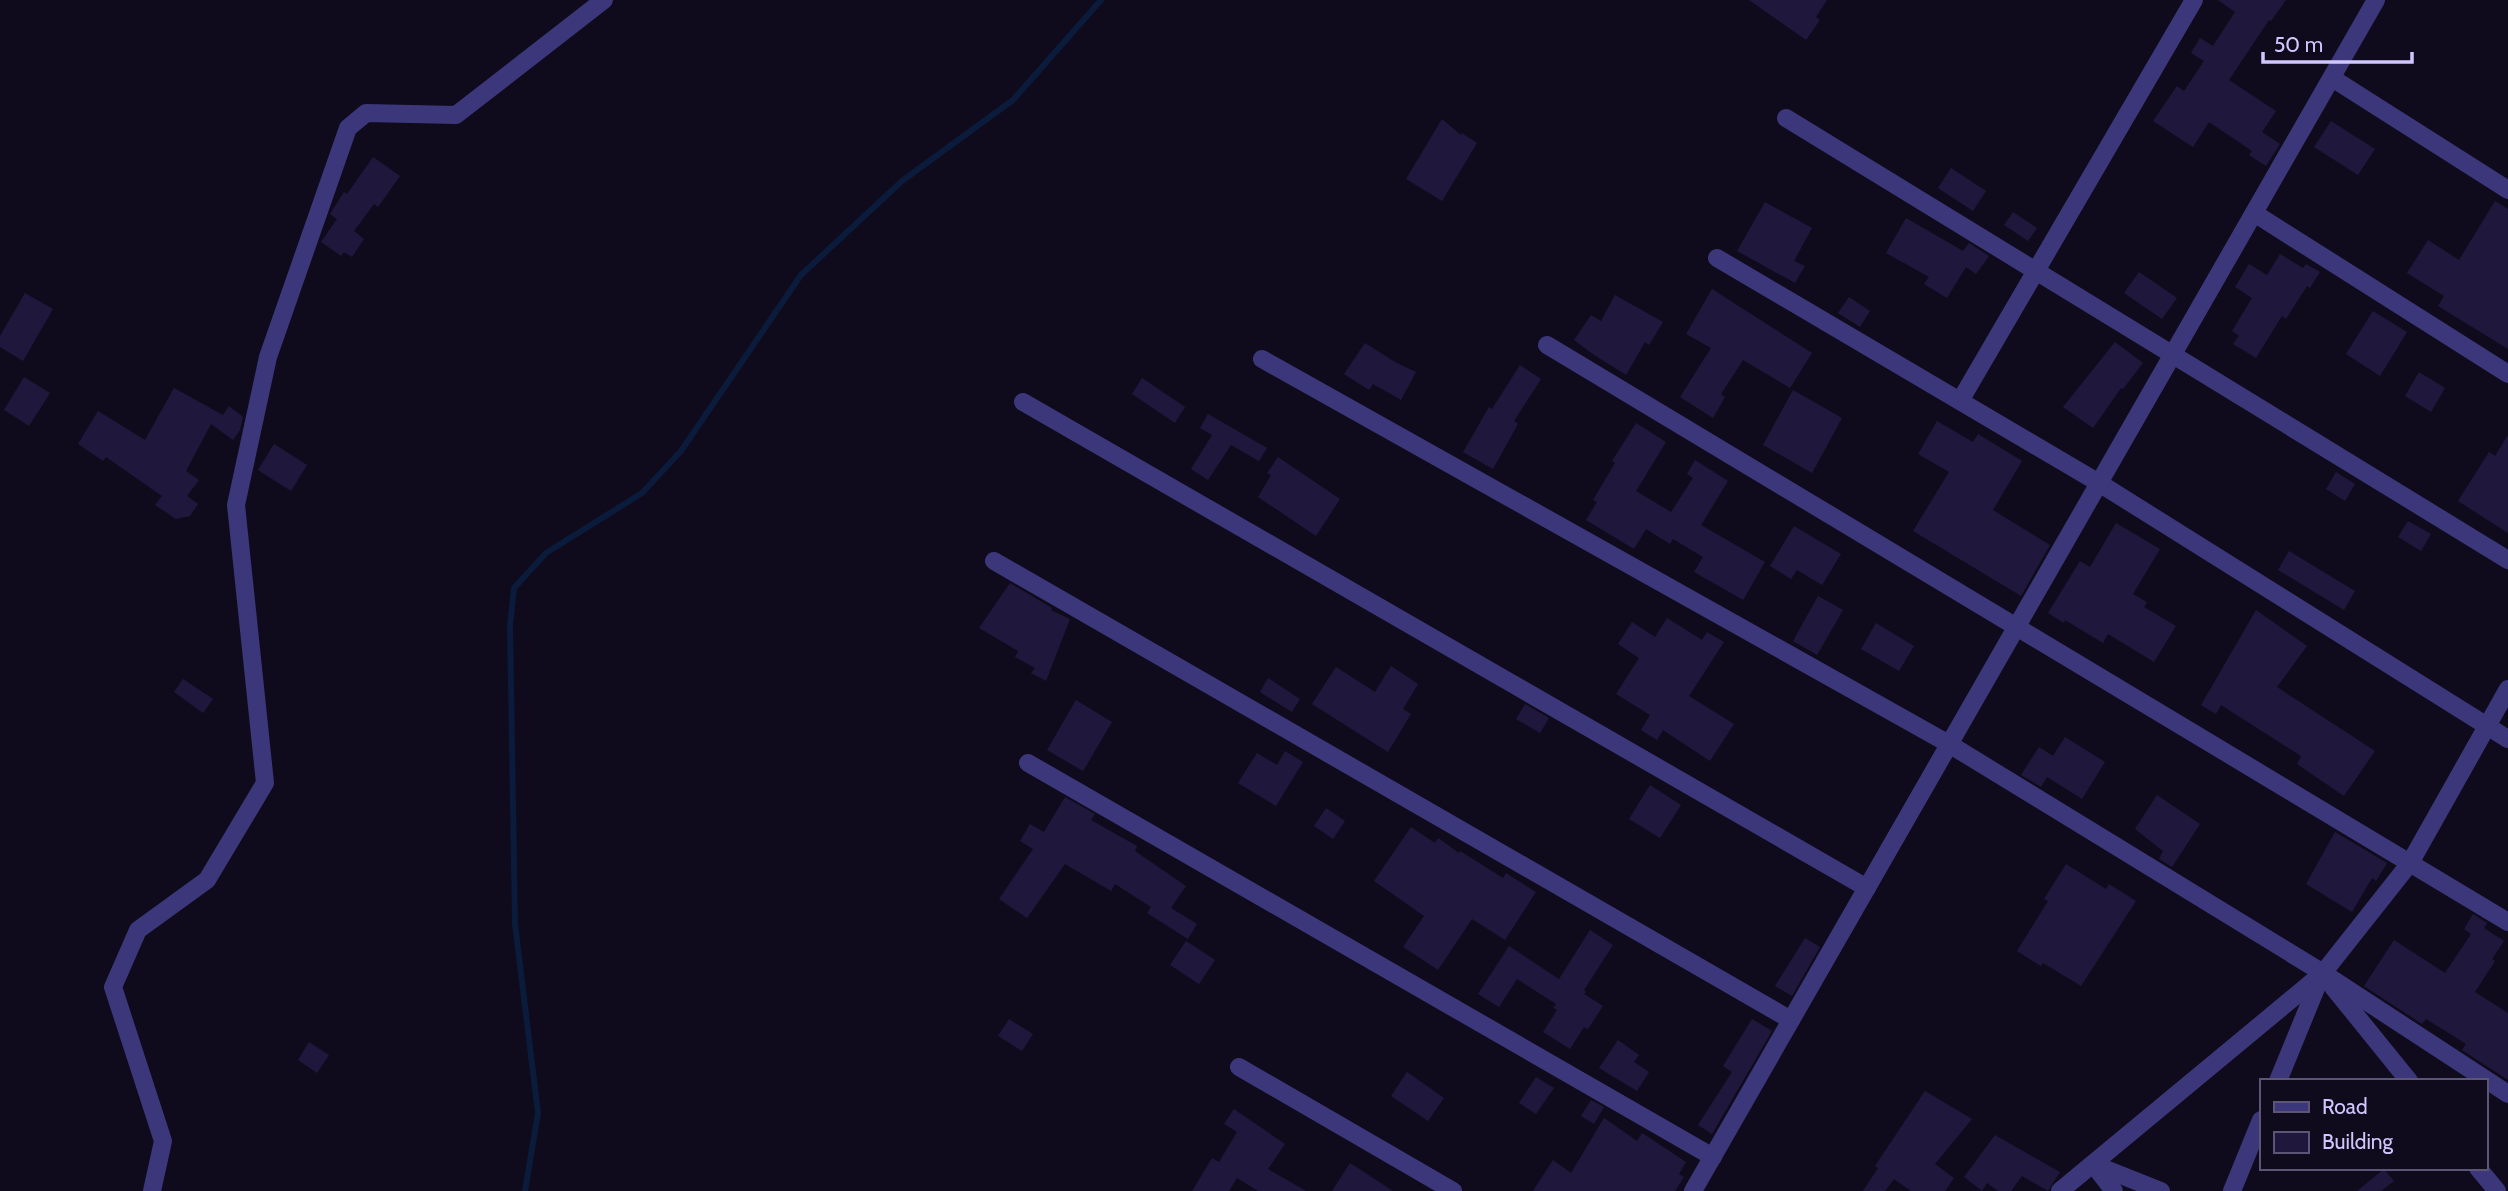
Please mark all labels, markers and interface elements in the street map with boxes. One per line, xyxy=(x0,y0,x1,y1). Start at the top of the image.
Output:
scale bar xyxy=(2263,21,2412,65)
text: 50 m xyxy=(2274,32,2323,57)
legend xyxy=(2260,1079,2487,1170)
text: Road xyxy=(2322,1094,2368,1119)
text: Building xyxy=(2322,1129,2394,1154)

